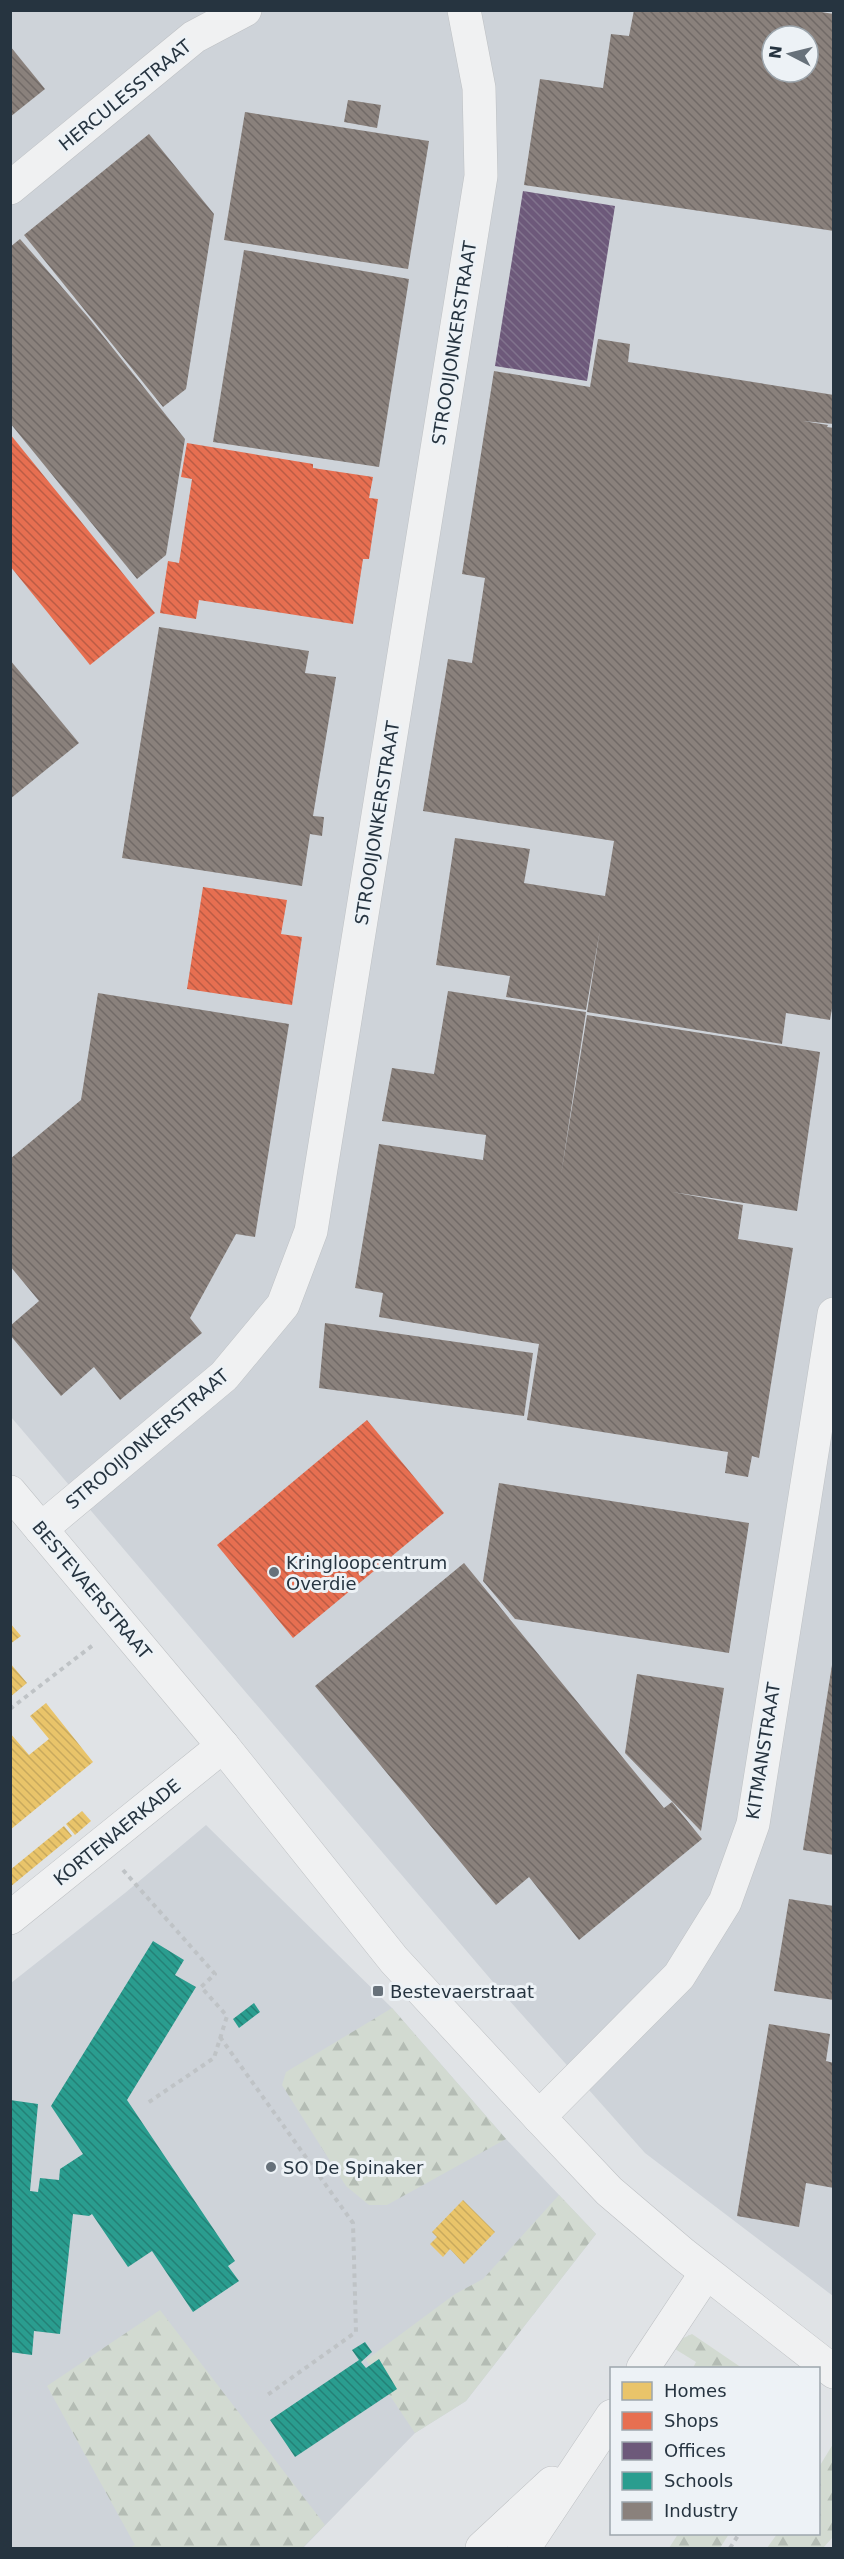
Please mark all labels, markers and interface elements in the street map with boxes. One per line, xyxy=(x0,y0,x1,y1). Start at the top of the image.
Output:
north arrow xyxy=(760,24,820,84)
street label: HERCULESSTRAAT xyxy=(55,35,196,155)
text: N xyxy=(765,44,786,60)
street label: STROOIJONKERSTRAAT xyxy=(428,239,481,446)
street label: STROOIJONKERSTRAAT xyxy=(351,719,404,926)
street label: STROOIJONKERSTRAAT xyxy=(61,1364,233,1513)
street label: BESTEVAERSTRAAT xyxy=(28,1517,157,1664)
place label: Kringloopcentrum Overdie xyxy=(286,1552,447,1594)
marker: Kringloopcentrum Overdie xyxy=(267,1565,281,1579)
street label: KITMANSTRAAT xyxy=(742,1680,784,1821)
street label: KORTENAERKADE xyxy=(49,1774,185,1890)
place label: Bestevaerstraat xyxy=(390,1981,534,2002)
marker: Bestevaerstraat xyxy=(371,1984,385,1998)
place label: SO De Spinaker xyxy=(283,2157,424,2178)
marker: SO De Spinaker xyxy=(264,2160,278,2174)
legend xyxy=(610,2367,820,2535)
text: Homes xyxy=(664,2380,727,2401)
text: Shops xyxy=(664,2410,719,2431)
text: Offices xyxy=(664,2440,726,2461)
text: Schools xyxy=(664,2470,733,2491)
text: Industry xyxy=(664,2500,738,2521)

